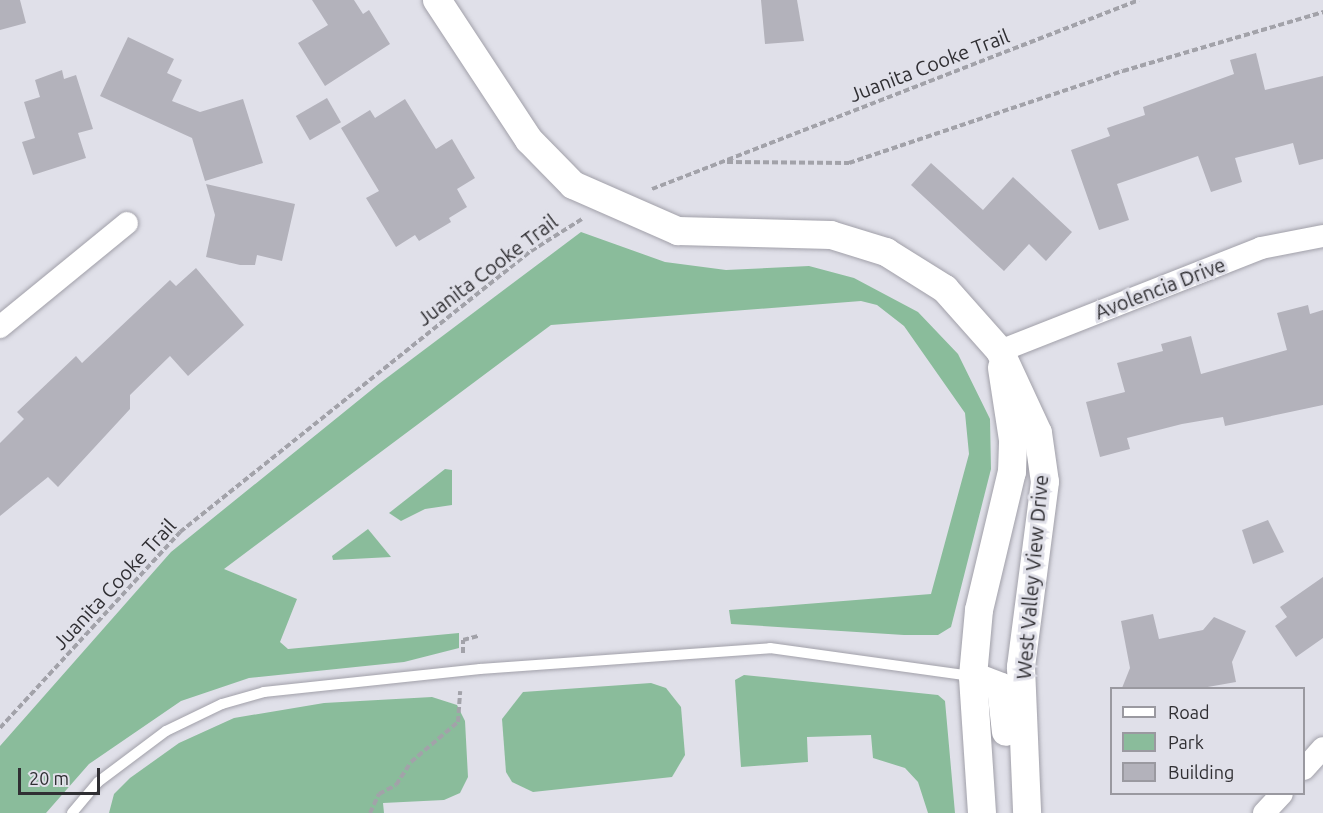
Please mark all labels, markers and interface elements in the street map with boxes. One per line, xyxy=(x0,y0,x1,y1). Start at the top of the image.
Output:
street label: Juanita Cooke Trail xyxy=(845,23,1013,107)
street label: Juanita Cooke Trail xyxy=(412,209,562,331)
street label: Avolencia Drive xyxy=(1091,252,1229,324)
street label: West Valley View Drive xyxy=(1011,474,1053,680)
street label: Juanita Cooke Trail xyxy=(47,514,181,654)
legend xyxy=(1110,687,1305,795)
text: Road xyxy=(1168,702,1210,722)
text: Park xyxy=(1168,732,1204,752)
scale bar xyxy=(21,756,104,794)
text: Building xyxy=(1168,762,1234,782)
text: 20 m xyxy=(29,768,69,788)

